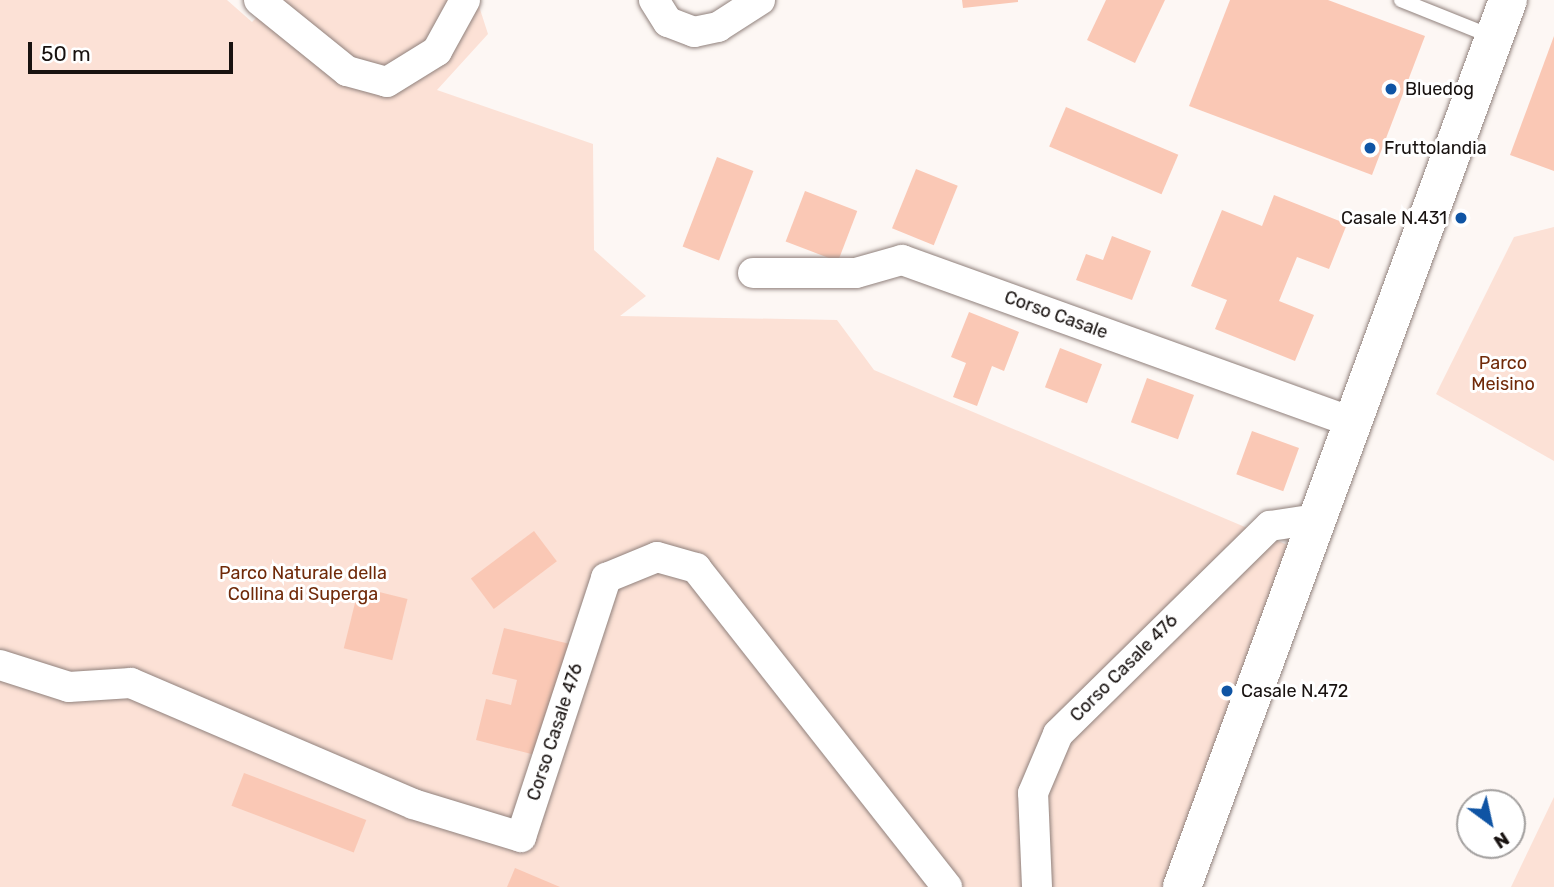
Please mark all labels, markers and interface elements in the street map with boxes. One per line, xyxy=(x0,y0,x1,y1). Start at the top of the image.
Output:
scale bar xyxy=(32,28,236,72)
text: 50 m xyxy=(41,41,91,66)
place label: Bluedog xyxy=(1405,78,1474,100)
marker: Bluedog xyxy=(1383,81,1399,97)
place label: Fruttolandia xyxy=(1384,137,1487,159)
marker: Fruttolandia xyxy=(1362,140,1378,156)
place label: Casale N.431 xyxy=(1341,207,1447,229)
marker: Casale N.431 xyxy=(1453,210,1469,226)
street label: Corso Casale xyxy=(1001,286,1111,344)
park label: Parco Meisino xyxy=(1471,353,1535,396)
park label: Parco Naturale della Collina di Superga xyxy=(219,563,387,606)
street label: Corso Casale 476 xyxy=(1066,610,1182,726)
street label: Corso Casale 476 xyxy=(523,660,587,804)
place label: Casale N.472 xyxy=(1241,680,1348,702)
marker: Casale N.472 xyxy=(1219,683,1235,699)
north arrow xyxy=(1456,789,1526,859)
text: N xyxy=(1490,827,1514,854)

